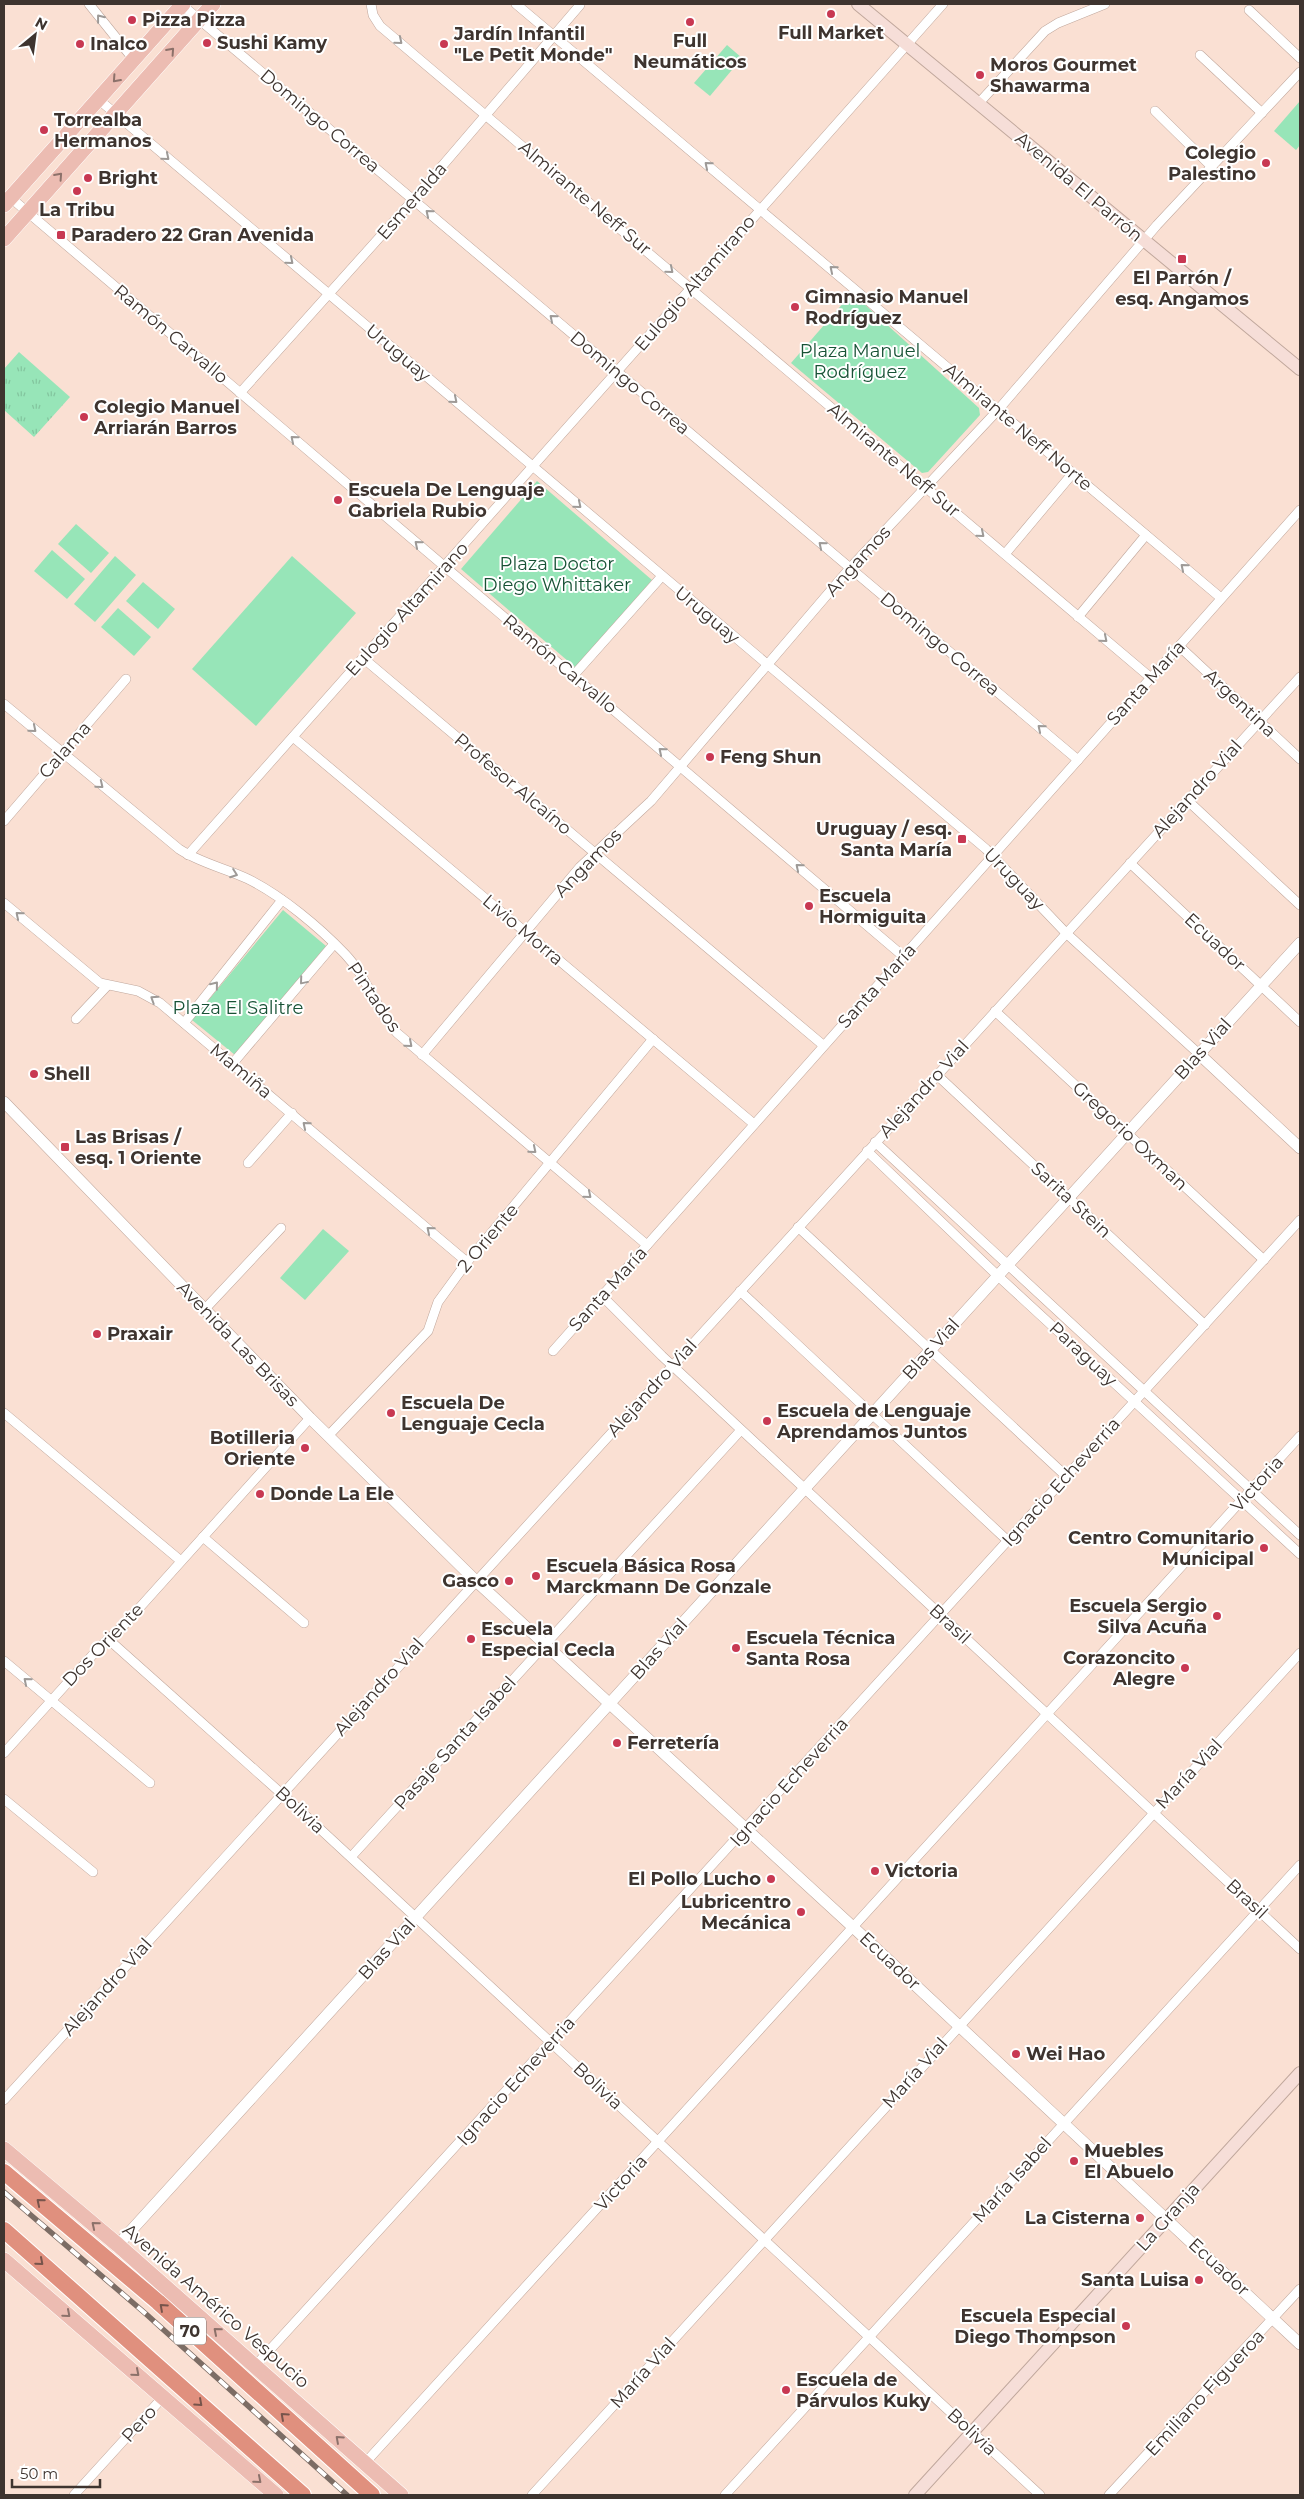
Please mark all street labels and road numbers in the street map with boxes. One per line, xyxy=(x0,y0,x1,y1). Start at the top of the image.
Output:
street label: Domingo Correa xyxy=(256,65,384,177)
street label: Avenida El Parrón xyxy=(1011,127,1147,247)
street label: Almirante Neff Sur xyxy=(514,136,656,260)
street label: Esmeralda xyxy=(372,158,452,244)
street label: Eulogio Altamirano xyxy=(630,211,760,355)
street label: Ramón Carvallo xyxy=(109,280,233,388)
street label: Uruguay xyxy=(361,319,435,387)
street label: Domingo Correa xyxy=(566,327,694,439)
street label: Almirante Neff Norte xyxy=(939,358,1097,496)
street label: Almirante Neff Sur xyxy=(823,398,965,522)
street label: Angamos xyxy=(821,521,895,601)
street label: Eulogio Altamirano xyxy=(341,537,473,681)
street label: Uruguay xyxy=(670,581,744,649)
street label: Domingo Correa xyxy=(876,588,1004,700)
street label: Ramón Carvallo xyxy=(498,610,622,718)
street label: Santa María xyxy=(1102,636,1190,730)
street label: Argentina xyxy=(1200,664,1280,742)
street label: Calama xyxy=(34,717,96,783)
street label: Profesor Alcaíno xyxy=(450,729,576,839)
street label: Alejandro Vial xyxy=(1147,736,1247,842)
street label: Angamos xyxy=(550,824,626,902)
street label: Uruguay xyxy=(979,843,1049,915)
street label: Livio Morra xyxy=(478,890,568,970)
street label: Ecuador xyxy=(1180,908,1250,976)
street label: Santa María xyxy=(833,939,921,1033)
street label: Pintados xyxy=(343,958,406,1036)
street label: Blas Vial xyxy=(1170,1014,1236,1084)
street label: Alejandro Vial xyxy=(874,1036,974,1142)
street label: Mamiña xyxy=(205,1039,277,1103)
street label: Gregorio Oxman xyxy=(1068,1077,1192,1195)
street label: Sarita Stein xyxy=(1026,1157,1116,1243)
street label: 2 Oriente xyxy=(453,1199,523,1277)
street label: Santa María xyxy=(564,1242,652,1336)
street label: Avenida Las Brisas xyxy=(173,1277,304,1411)
street label: Blas Vial xyxy=(898,1314,964,1384)
street label: Paraguay xyxy=(1044,1317,1122,1391)
street label: Alejandro Vial xyxy=(602,1335,702,1441)
street label: Ignacio Echeverria xyxy=(997,1413,1125,1551)
street label: Victoria xyxy=(1226,1451,1288,1517)
street label: Dos Oriente xyxy=(58,1599,148,1691)
street label: Brasil xyxy=(925,1599,975,1649)
street label: Blas Vial xyxy=(626,1614,692,1684)
street label: Alejandro Vial xyxy=(329,1634,429,1740)
street label: Pasaje Santa Isabel xyxy=(389,1672,521,1814)
street label: Ignacio Echeverria xyxy=(725,1713,853,1851)
street label: María Vial xyxy=(1151,1734,1227,1814)
street label: Bolivia xyxy=(271,1782,329,1838)
street label: Brasil xyxy=(1222,1874,1272,1924)
street label: Blas Vial xyxy=(354,1914,420,1984)
street label: Ecuador xyxy=(855,1927,925,1995)
street label: Alejandro Vial xyxy=(57,1934,157,2040)
street label: Ignacio Echeverria xyxy=(452,2012,580,2150)
street label: María Vial xyxy=(878,2033,952,2113)
street label: Bolivia xyxy=(569,2058,627,2114)
street label: María Isabel xyxy=(968,2133,1056,2227)
street label: Victoria xyxy=(590,2150,652,2216)
street label: La Granja xyxy=(1131,2178,1205,2256)
street label: Avenida Américo Vespucio xyxy=(118,2219,314,2393)
street label: Ecuador xyxy=(1184,2233,1254,2301)
road number: 70 xyxy=(174,2318,206,2344)
street label: Emiliano Figueroa xyxy=(1141,2325,1269,2461)
street label: María Vial xyxy=(606,2333,680,2413)
street label: Pero xyxy=(117,2401,161,2447)
street label: Bolivia xyxy=(943,2404,1001,2460)

